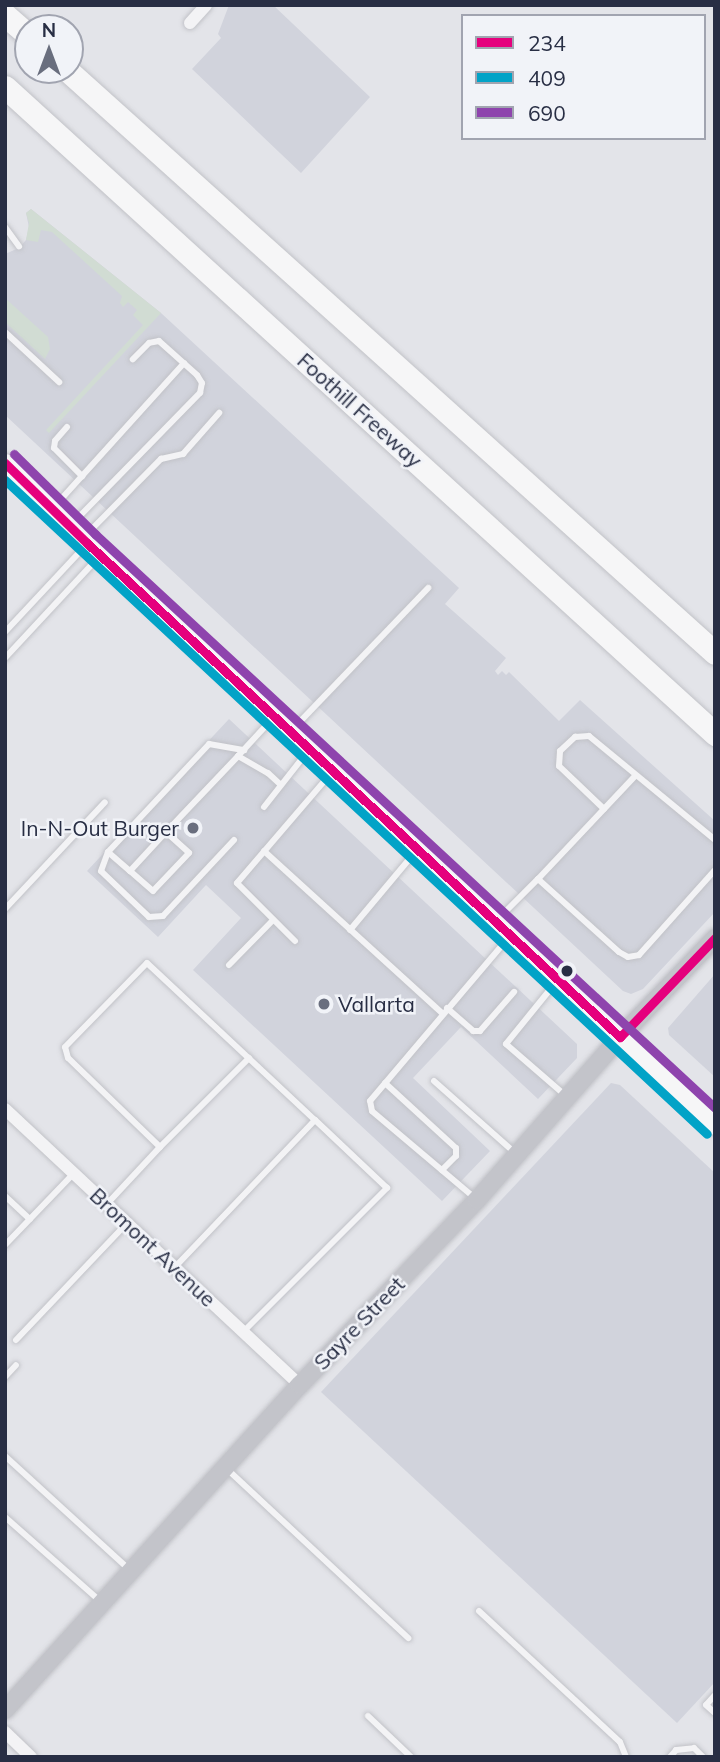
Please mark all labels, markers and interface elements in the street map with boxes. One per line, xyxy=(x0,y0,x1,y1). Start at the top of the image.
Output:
north arrow xyxy=(14,14,84,84)
legend xyxy=(461,14,706,140)
text: N xyxy=(42,18,56,42)
text: 234 xyxy=(528,30,566,56)
text: 409 xyxy=(528,65,566,91)
text: 690 xyxy=(528,100,566,126)
street label: Foothill Freeway xyxy=(293,347,427,473)
place label: In-N-Out Burger xyxy=(21,815,179,841)
marker: In-N-Out Burger xyxy=(185,820,201,836)
unlabelled marker xyxy=(560,964,574,978)
place label: Vallarta xyxy=(338,991,415,1017)
marker: Vallarta xyxy=(316,996,332,1012)
street label: Bromont Avenue xyxy=(85,1182,221,1312)
street label: Sayre Street xyxy=(309,1271,409,1375)

